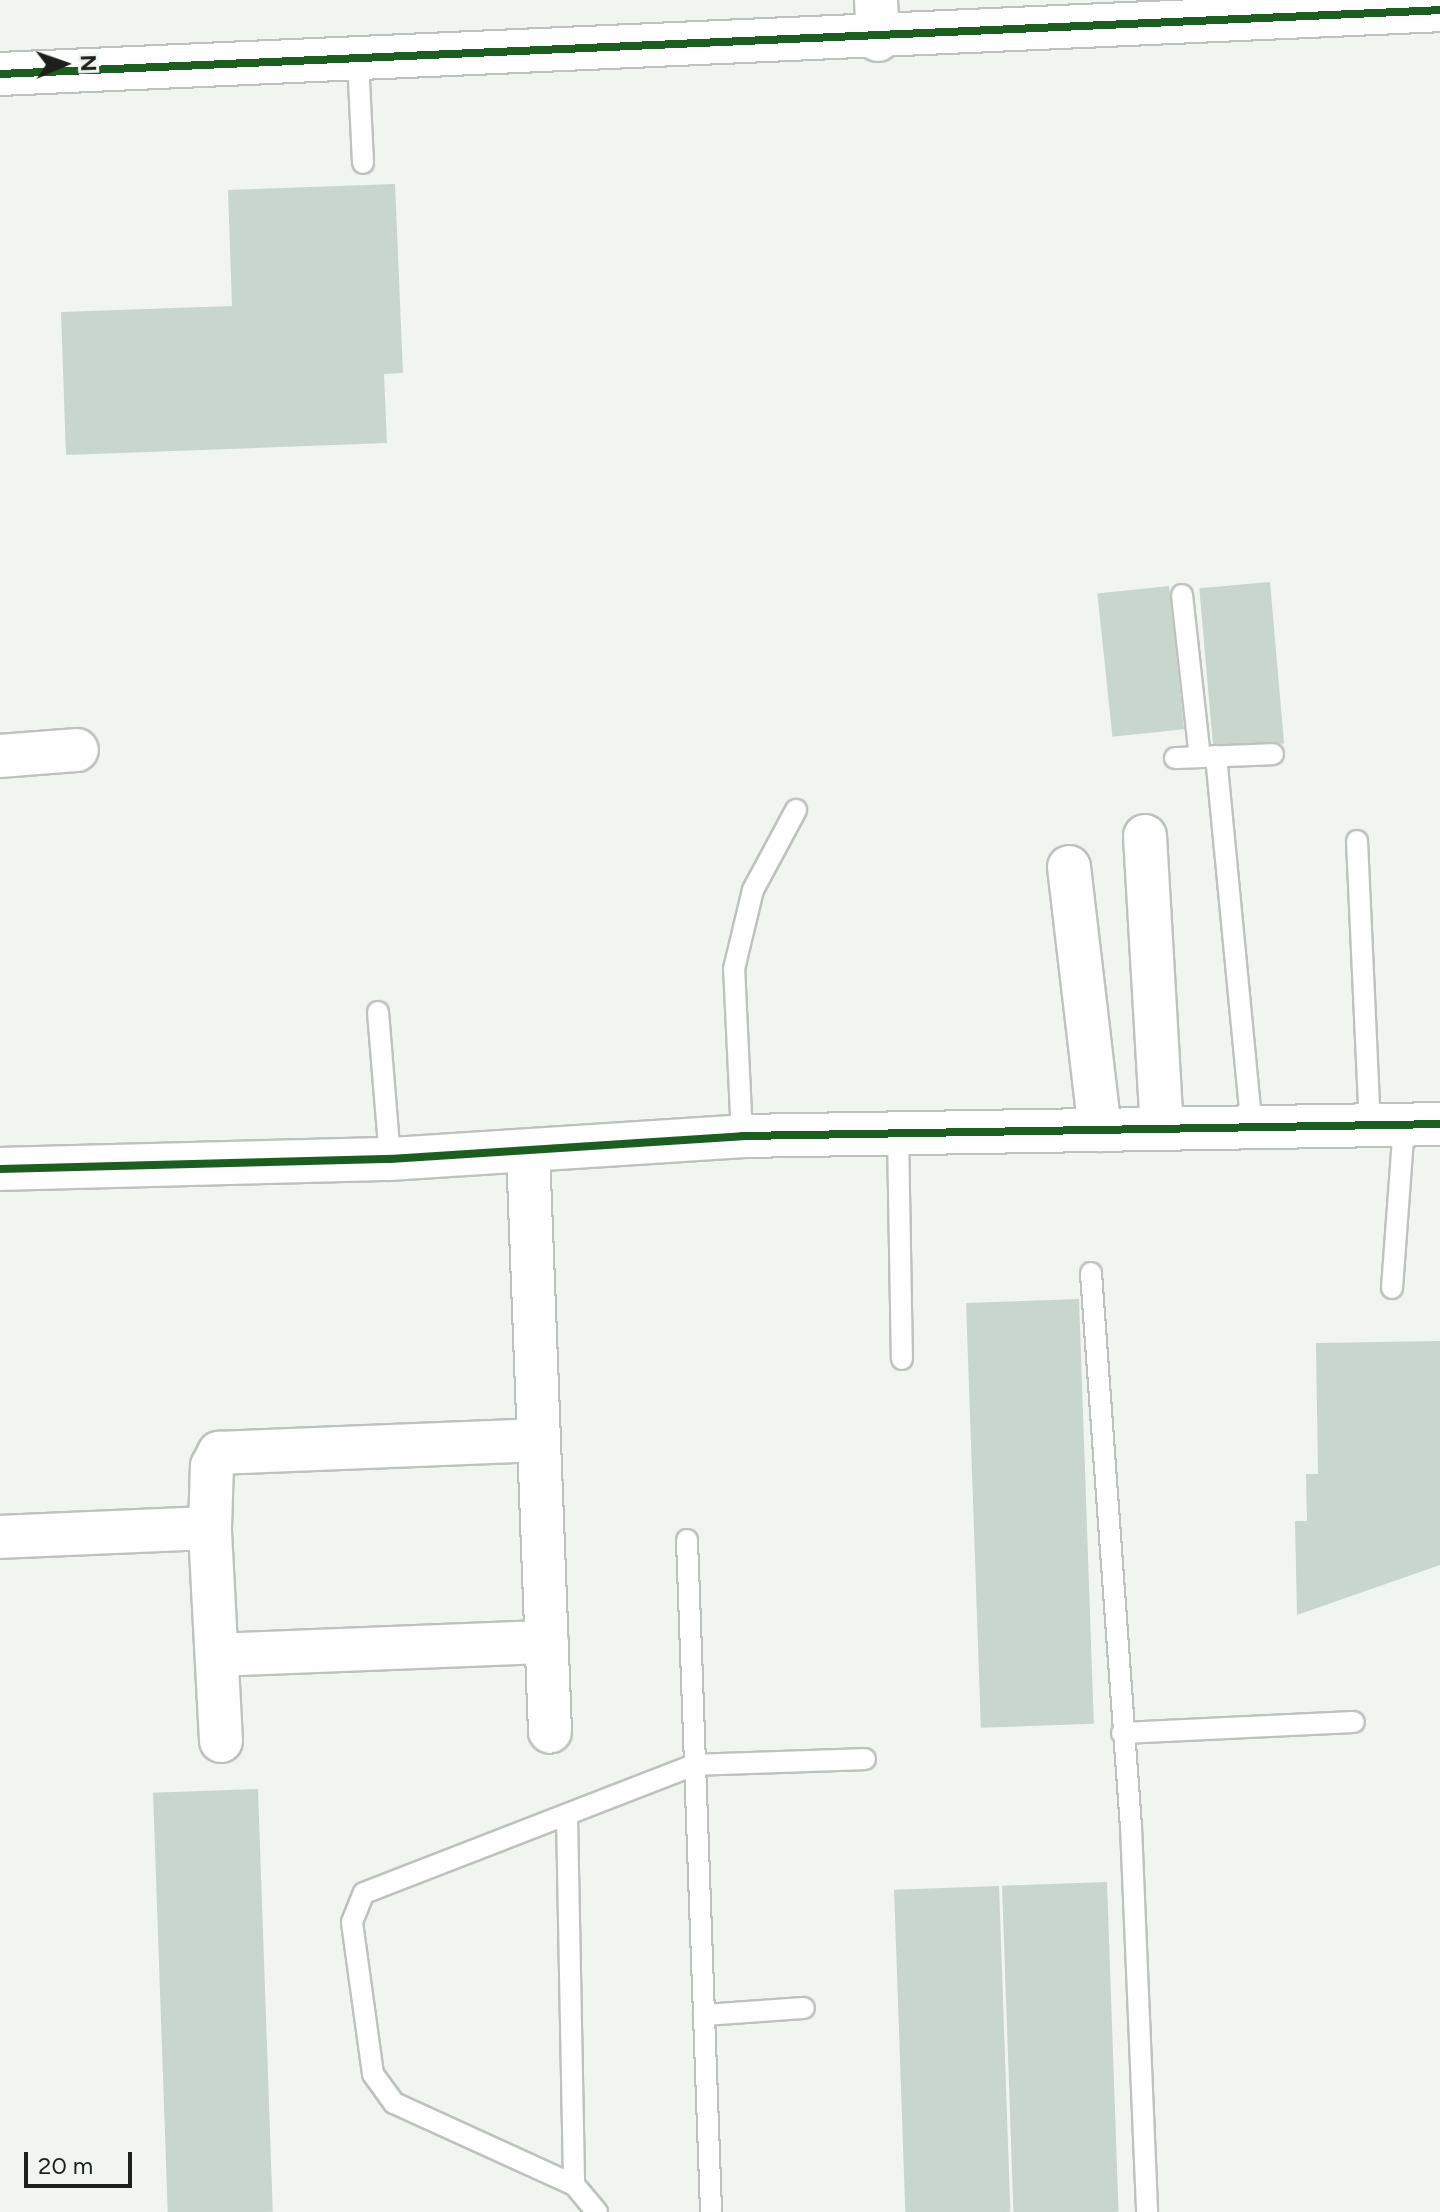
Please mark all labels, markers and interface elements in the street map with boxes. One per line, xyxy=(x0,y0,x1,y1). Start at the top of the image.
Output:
north arrow xyxy=(24,24,104,104)
text: N xyxy=(75,54,102,72)
scale bar xyxy=(28,2136,136,2186)
text: 20 m xyxy=(38,2151,93,2180)

